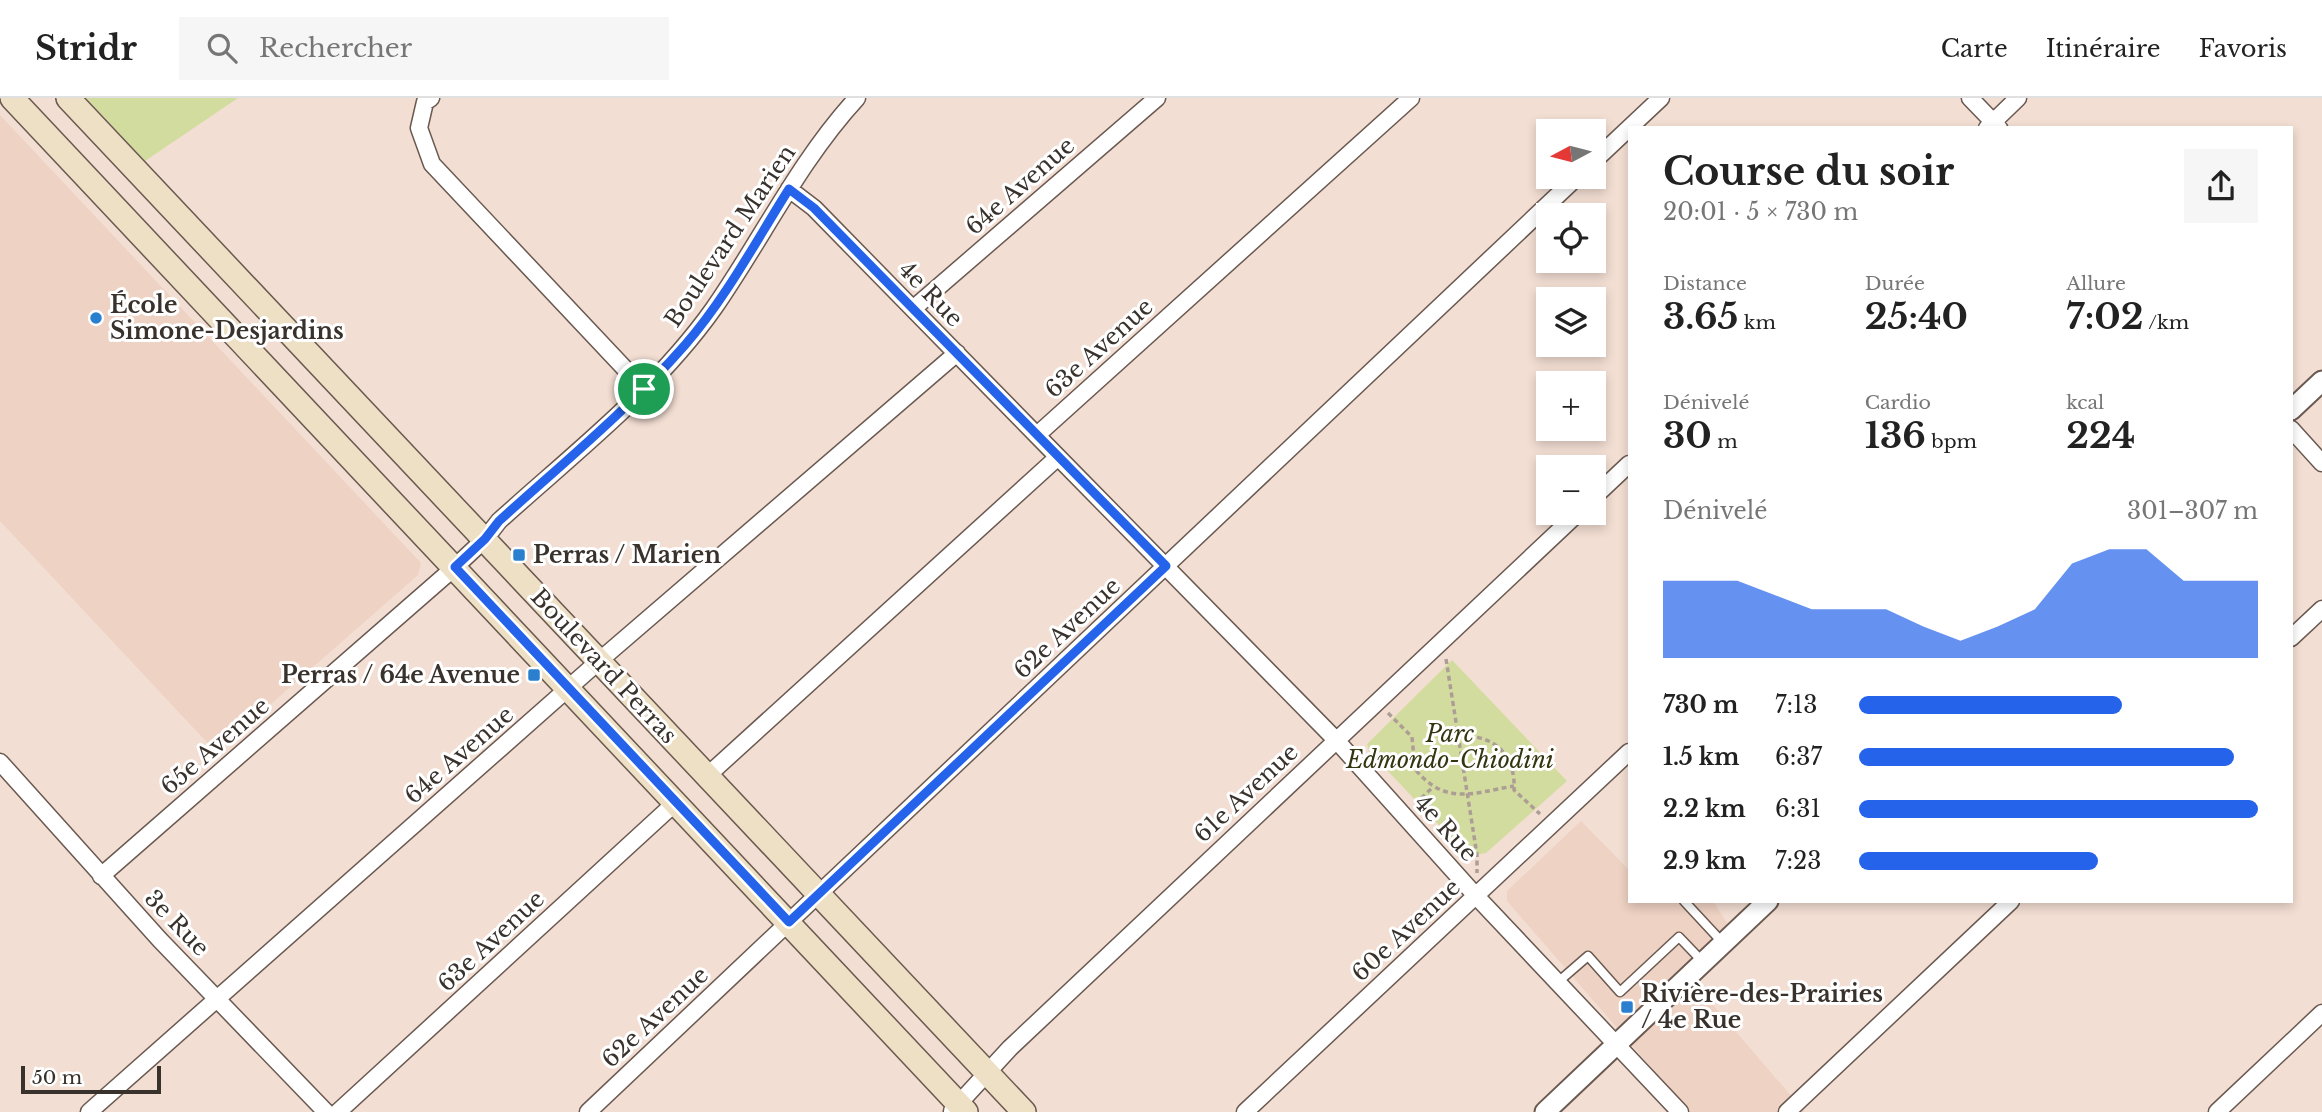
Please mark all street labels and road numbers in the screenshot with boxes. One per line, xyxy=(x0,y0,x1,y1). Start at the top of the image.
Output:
street label: 64e Avenue xyxy=(960,131,1080,241)
street label: Boulevard Marien xyxy=(659,140,801,332)
street label: 4e Rue xyxy=(893,256,969,332)
street label: 63e Avenue xyxy=(1039,292,1159,404)
street label: 62e Avenue xyxy=(1008,572,1126,684)
street label: Boulevard Perras xyxy=(525,583,683,749)
street label: 65e Avenue xyxy=(155,691,275,801)
street label: 64e Avenue xyxy=(399,700,519,810)
street label: 61e Avenue xyxy=(1188,738,1304,848)
street label: 4e Rue xyxy=(1409,789,1483,867)
street label: 60e Avenue xyxy=(1346,873,1466,987)
street label: 3e Rue xyxy=(139,884,215,962)
street label: 63e Avenue xyxy=(432,885,550,997)
street label: 62e Avenue xyxy=(596,961,714,1073)

